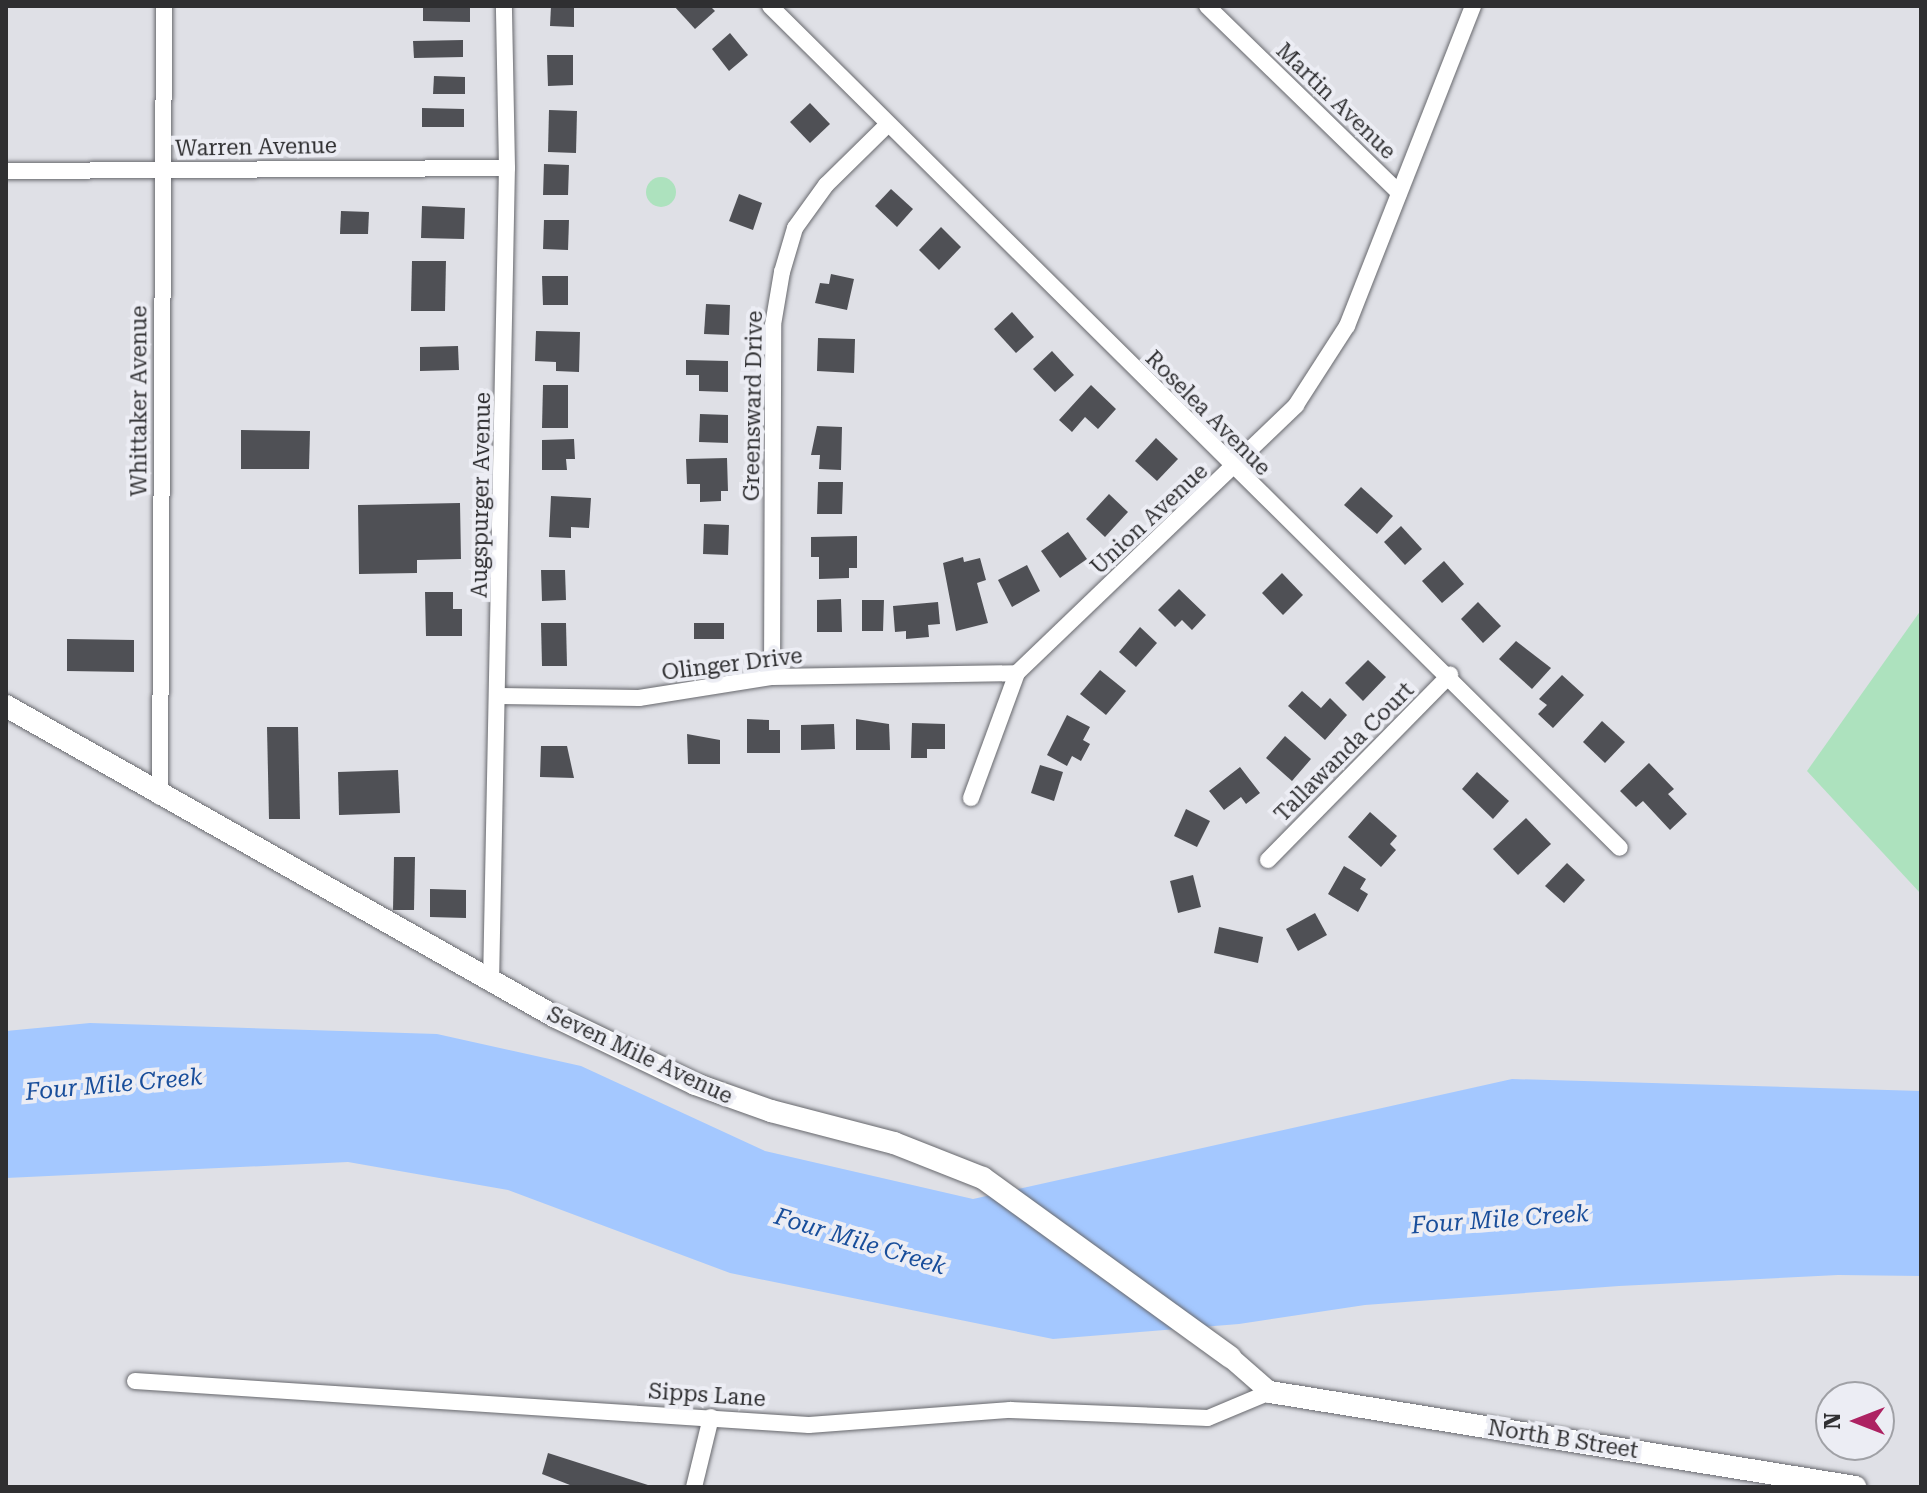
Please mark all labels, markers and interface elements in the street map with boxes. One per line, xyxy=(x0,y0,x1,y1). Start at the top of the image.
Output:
street label: Martin Avenue xyxy=(1271,37,1401,165)
street label: Warren Avenue xyxy=(175,132,337,162)
street label: Whittaker Avenue xyxy=(126,305,152,497)
street label: Greensward Drive xyxy=(738,311,768,501)
street label: Roselea Avenue xyxy=(1140,345,1276,481)
street label: Augspurger Avenue xyxy=(466,392,496,598)
street label: Union Avenue xyxy=(1085,458,1213,580)
street label: Olinger Drive xyxy=(660,642,804,686)
street label: Tallawanda Court xyxy=(1269,677,1419,827)
street label: Seven Mile Avenue xyxy=(543,1000,737,1110)
water label: Four Mile Creek xyxy=(24,1063,204,1107)
water label: Four Mile Creek xyxy=(1410,1199,1590,1241)
water label: Four Mile Creek xyxy=(771,1202,949,1282)
street label: Sipps Lane xyxy=(647,1378,767,1412)
north arrow xyxy=(1815,1381,1895,1461)
text: N xyxy=(1820,1413,1845,1429)
street label: North B Street xyxy=(1486,1414,1640,1464)

